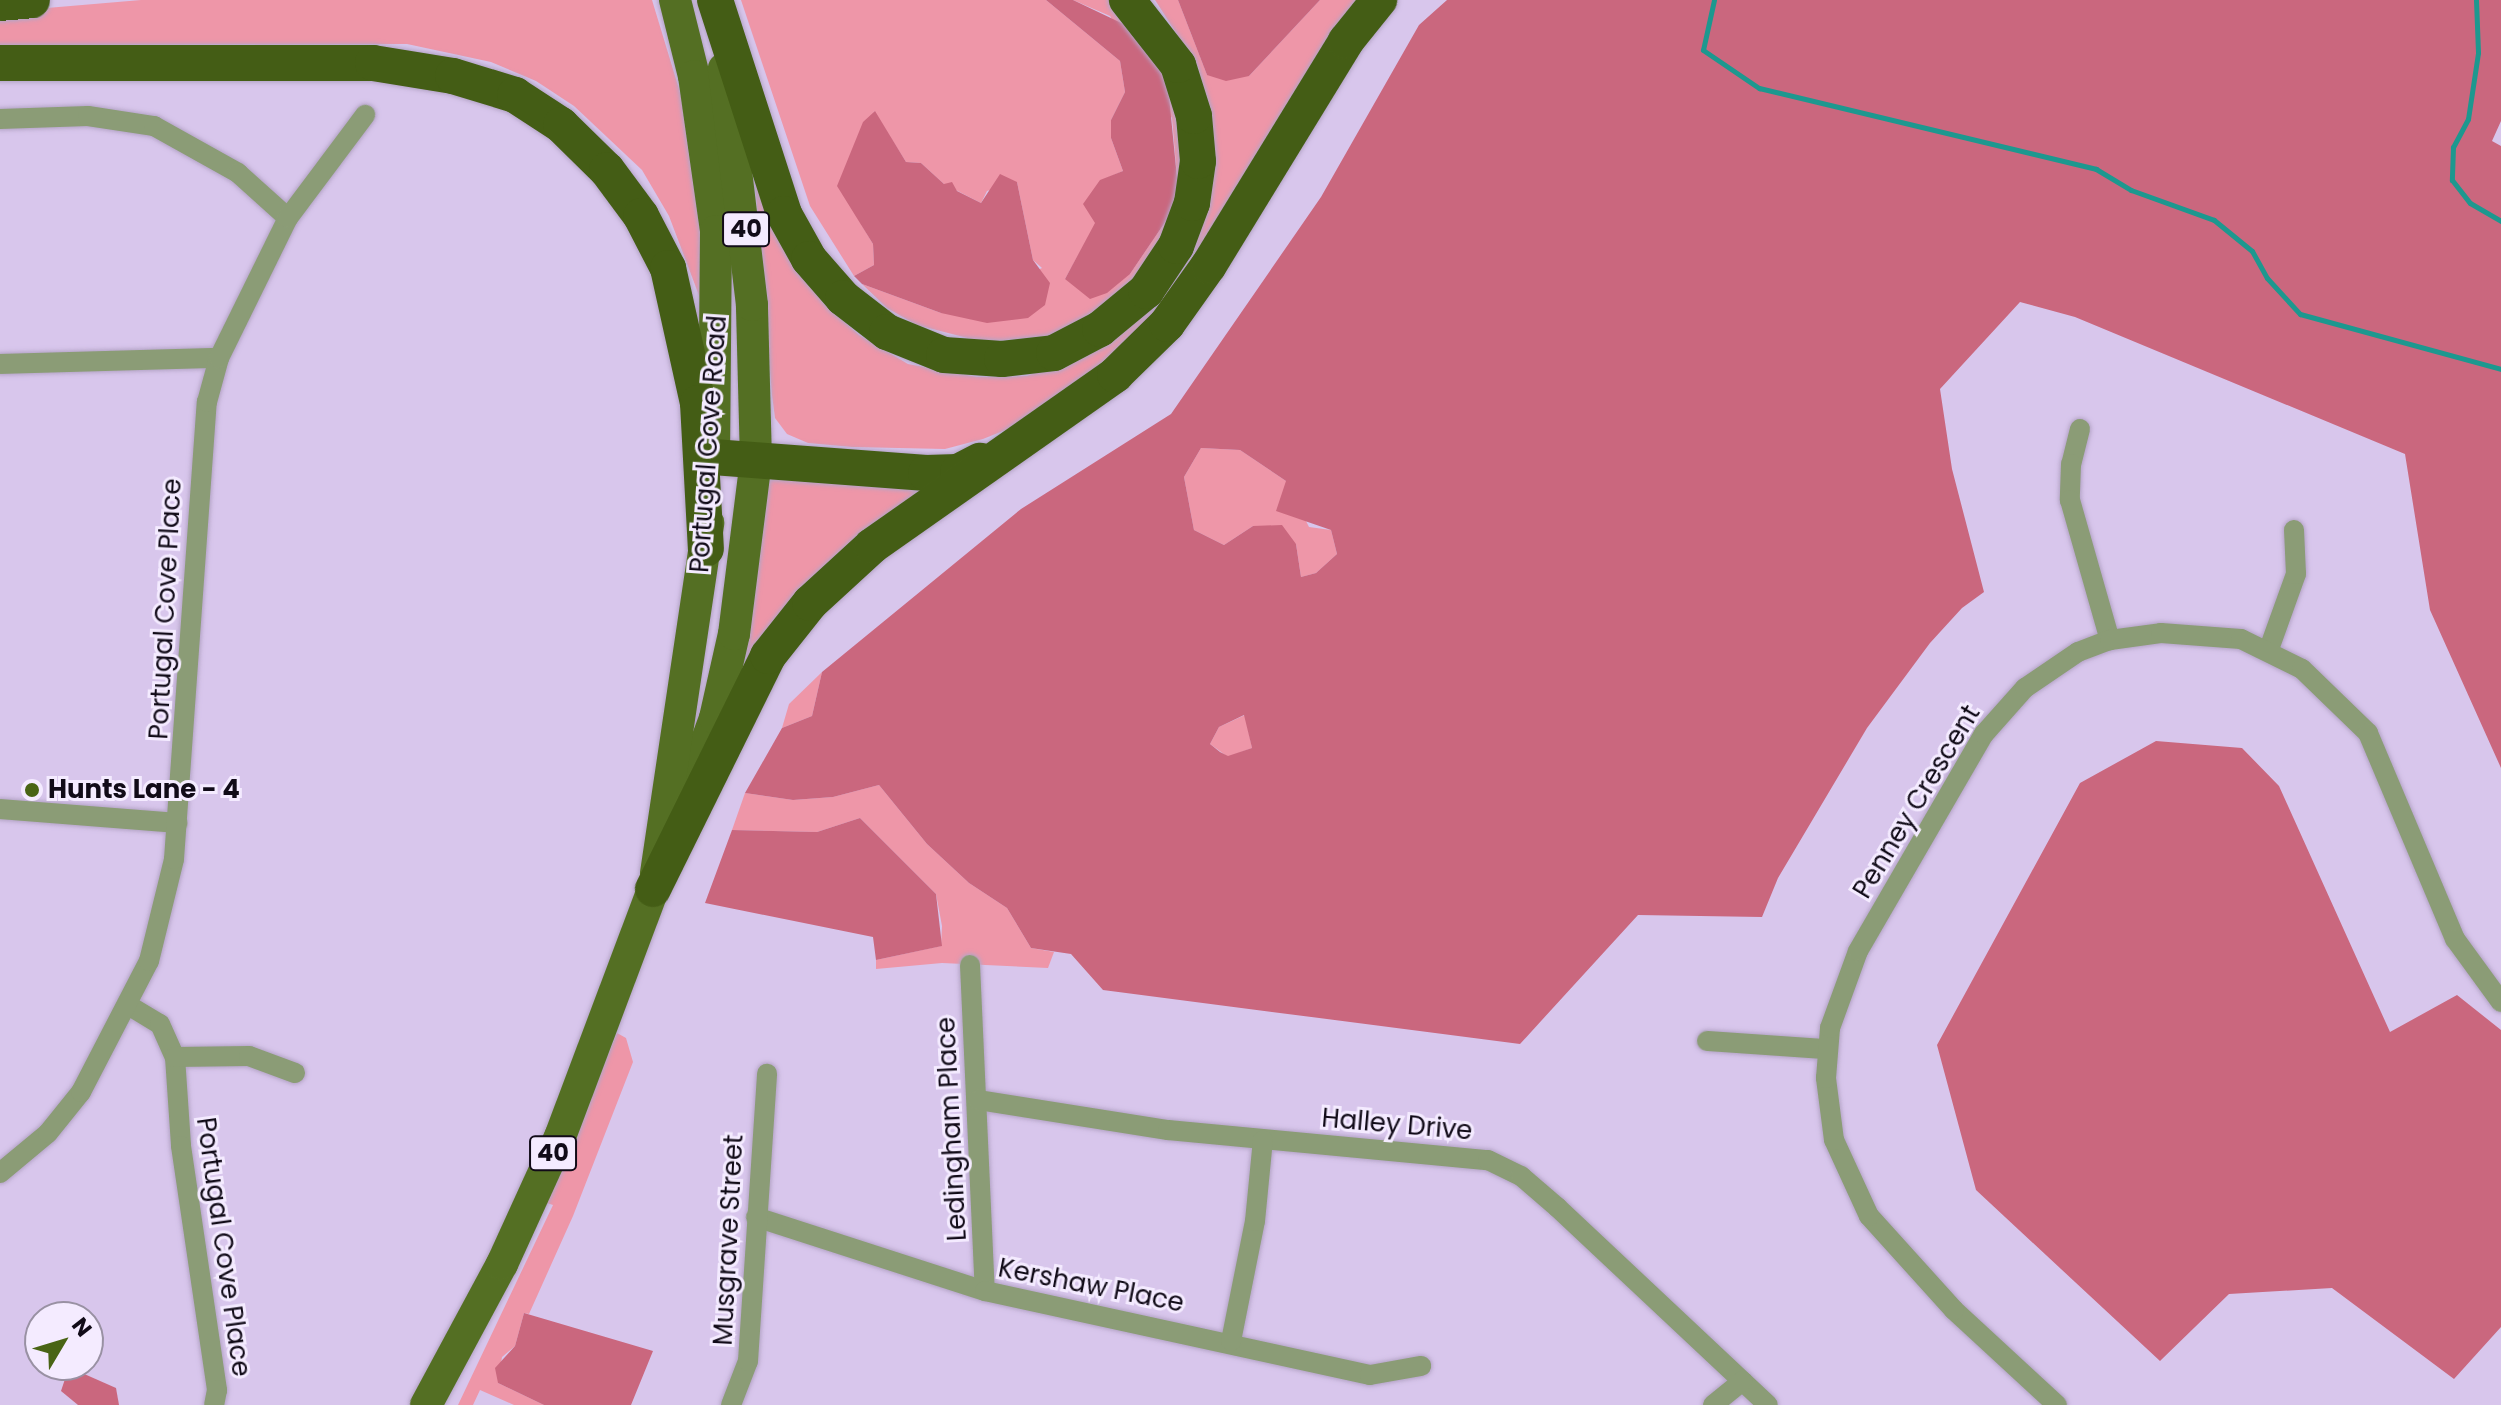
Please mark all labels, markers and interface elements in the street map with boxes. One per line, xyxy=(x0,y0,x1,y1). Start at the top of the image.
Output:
road number: 40 xyxy=(722,209,770,249)
street label: Portugal Cove Road xyxy=(684,314,734,574)
street label: Portugal Cove Place xyxy=(144,478,188,740)
street label: Penney Crescent xyxy=(1847,700,1987,904)
place label: Hunts Lane - 4 xyxy=(48,774,240,806)
marker: Hunts Lane - 4 xyxy=(23,781,41,799)
street label: Ledingham Place xyxy=(931,1016,973,1242)
street label: Halley Drive xyxy=(1320,1103,1474,1147)
street label: Portugal Cove Place xyxy=(189,1115,257,1379)
road number: 40 xyxy=(529,1133,577,1173)
street label: Musgrave Street xyxy=(708,1134,750,1346)
street label: Kershaw Place xyxy=(996,1253,1186,1319)
north arrow xyxy=(24,1301,104,1381)
text: N xyxy=(64,1311,99,1343)

